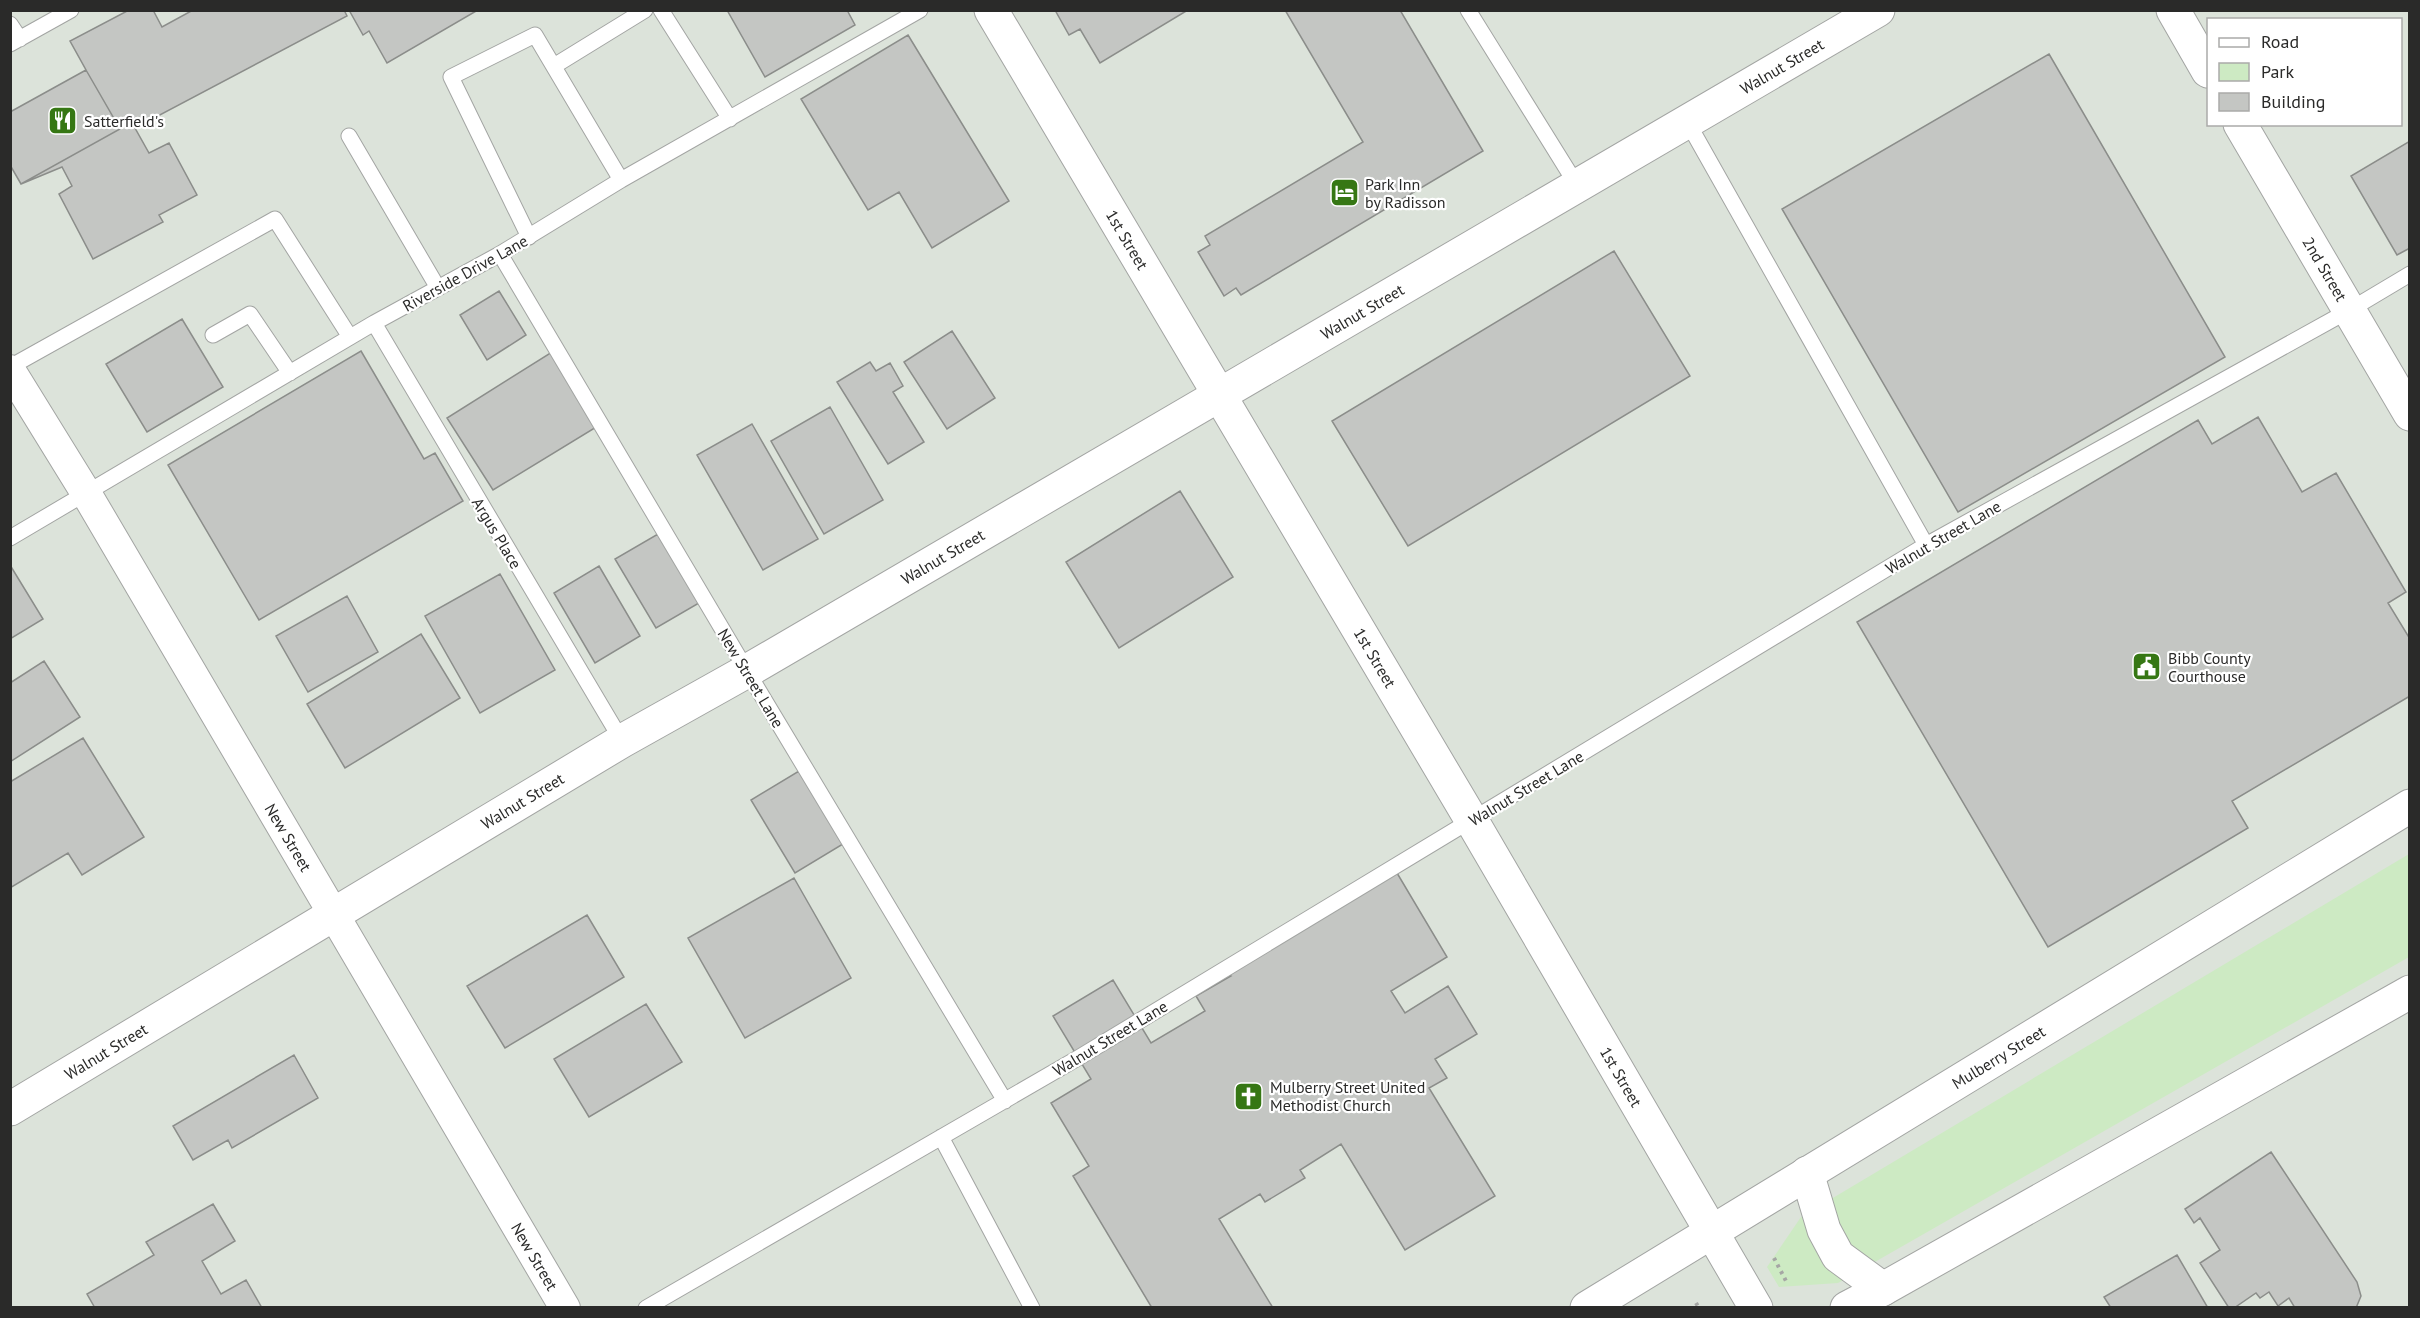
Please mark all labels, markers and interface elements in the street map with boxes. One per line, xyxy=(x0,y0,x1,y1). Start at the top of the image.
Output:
legend xyxy=(2207,18,2402,126)
text: Road xyxy=(2261,30,2299,53)
street label: Walnut Street xyxy=(1737,34,1828,98)
text: Park xyxy=(2261,60,2294,83)
text: Building xyxy=(2261,90,2325,113)
restaurant icon: Satterfield's xyxy=(47,105,79,137)
place label: Satterfield's xyxy=(84,111,164,131)
place label: Park Inn by Radisson xyxy=(1365,174,1446,212)
hotel icon: Park Inn by Radisson xyxy=(1328,177,1360,209)
street label: 1st Street xyxy=(1102,206,1153,274)
street label: Riverside Drive Lane xyxy=(399,230,531,316)
street label: 2nd Street xyxy=(2298,233,2352,305)
street label: Walnut Street xyxy=(1317,279,1408,344)
street label: Argus Place xyxy=(468,494,526,572)
street label: Walnut Street Lane xyxy=(1882,496,2004,578)
street label: Walnut Street xyxy=(897,524,988,589)
street label: 1st Street xyxy=(1350,624,1401,692)
street label: New Street Lane xyxy=(714,625,788,731)
place label: Bibb County Courthouse xyxy=(2168,648,2251,686)
public building icon: Bibb County Courthouse xyxy=(2131,651,2163,683)
street label: Walnut Street Lane xyxy=(1465,746,1587,830)
street label: Walnut Street xyxy=(477,768,568,833)
street label: New Street xyxy=(261,800,316,875)
street label: Walnut Street Lane xyxy=(1049,996,1171,1080)
street label: Walnut Street xyxy=(61,1018,152,1084)
street label: Mulberry Street xyxy=(1948,1021,2049,1093)
street label: 1st Street xyxy=(1596,1043,1647,1111)
place label: Mulberry Street United Methodist Church xyxy=(1270,1077,1425,1115)
church icon: Mulberry Street United Methodist Church xyxy=(1233,1080,1265,1112)
street label: New Street xyxy=(507,1219,563,1294)

